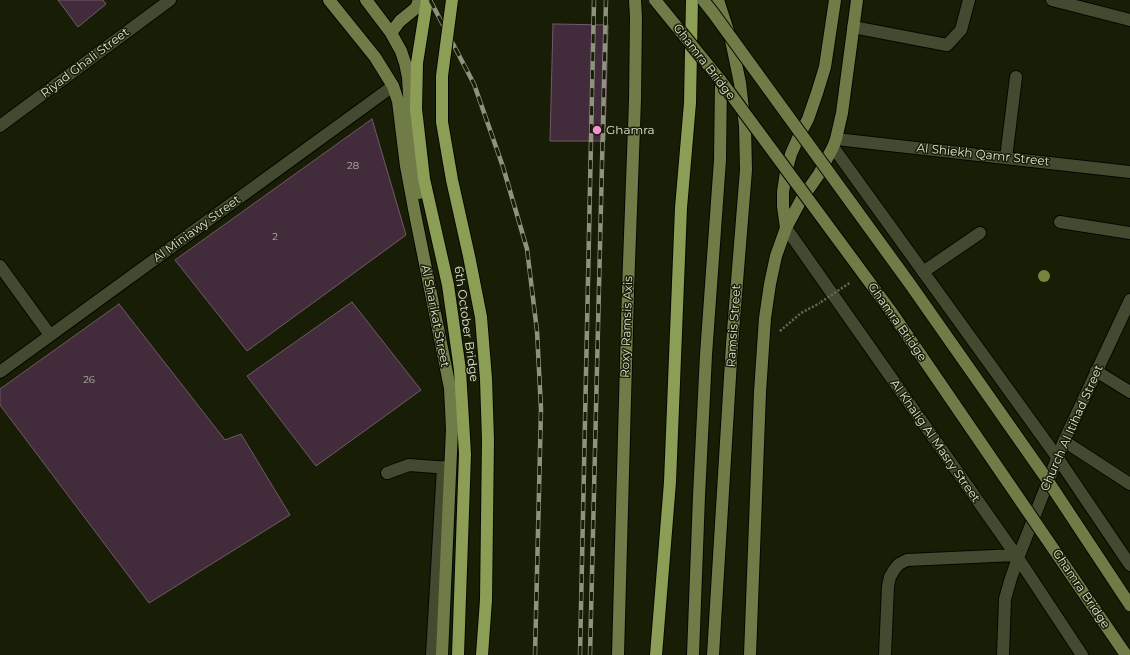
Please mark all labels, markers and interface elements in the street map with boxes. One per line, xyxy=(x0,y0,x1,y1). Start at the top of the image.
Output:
street label: Ghamra Bridge xyxy=(670,21,738,103)
street label: Riyad Ghali Street xyxy=(38,25,132,101)
place label: Ghamra xyxy=(606,123,655,137)
marker: Ghamra xyxy=(591,124,603,136)
street label: Al Shiekh Qamr Street xyxy=(916,141,1050,169)
house number: 28 xyxy=(347,160,359,172)
street label: Al Miniawy Street xyxy=(151,193,243,265)
house number: 2 xyxy=(272,231,278,243)
street label: Al Sharikat Street xyxy=(418,264,452,368)
street label: 6th October Bridge xyxy=(451,265,481,383)
street label: Roxy Ramsis Axis xyxy=(618,276,636,378)
street label: Ghamra Bridge xyxy=(865,280,929,364)
street label: Ramsis Street xyxy=(724,284,744,368)
street label: Church Al Itihad Street xyxy=(1038,363,1106,493)
house number: 26 xyxy=(83,374,95,386)
street label: Al Khalig Al Masry Street xyxy=(887,377,983,505)
street label: Ghamra Bridge xyxy=(1049,547,1113,631)

